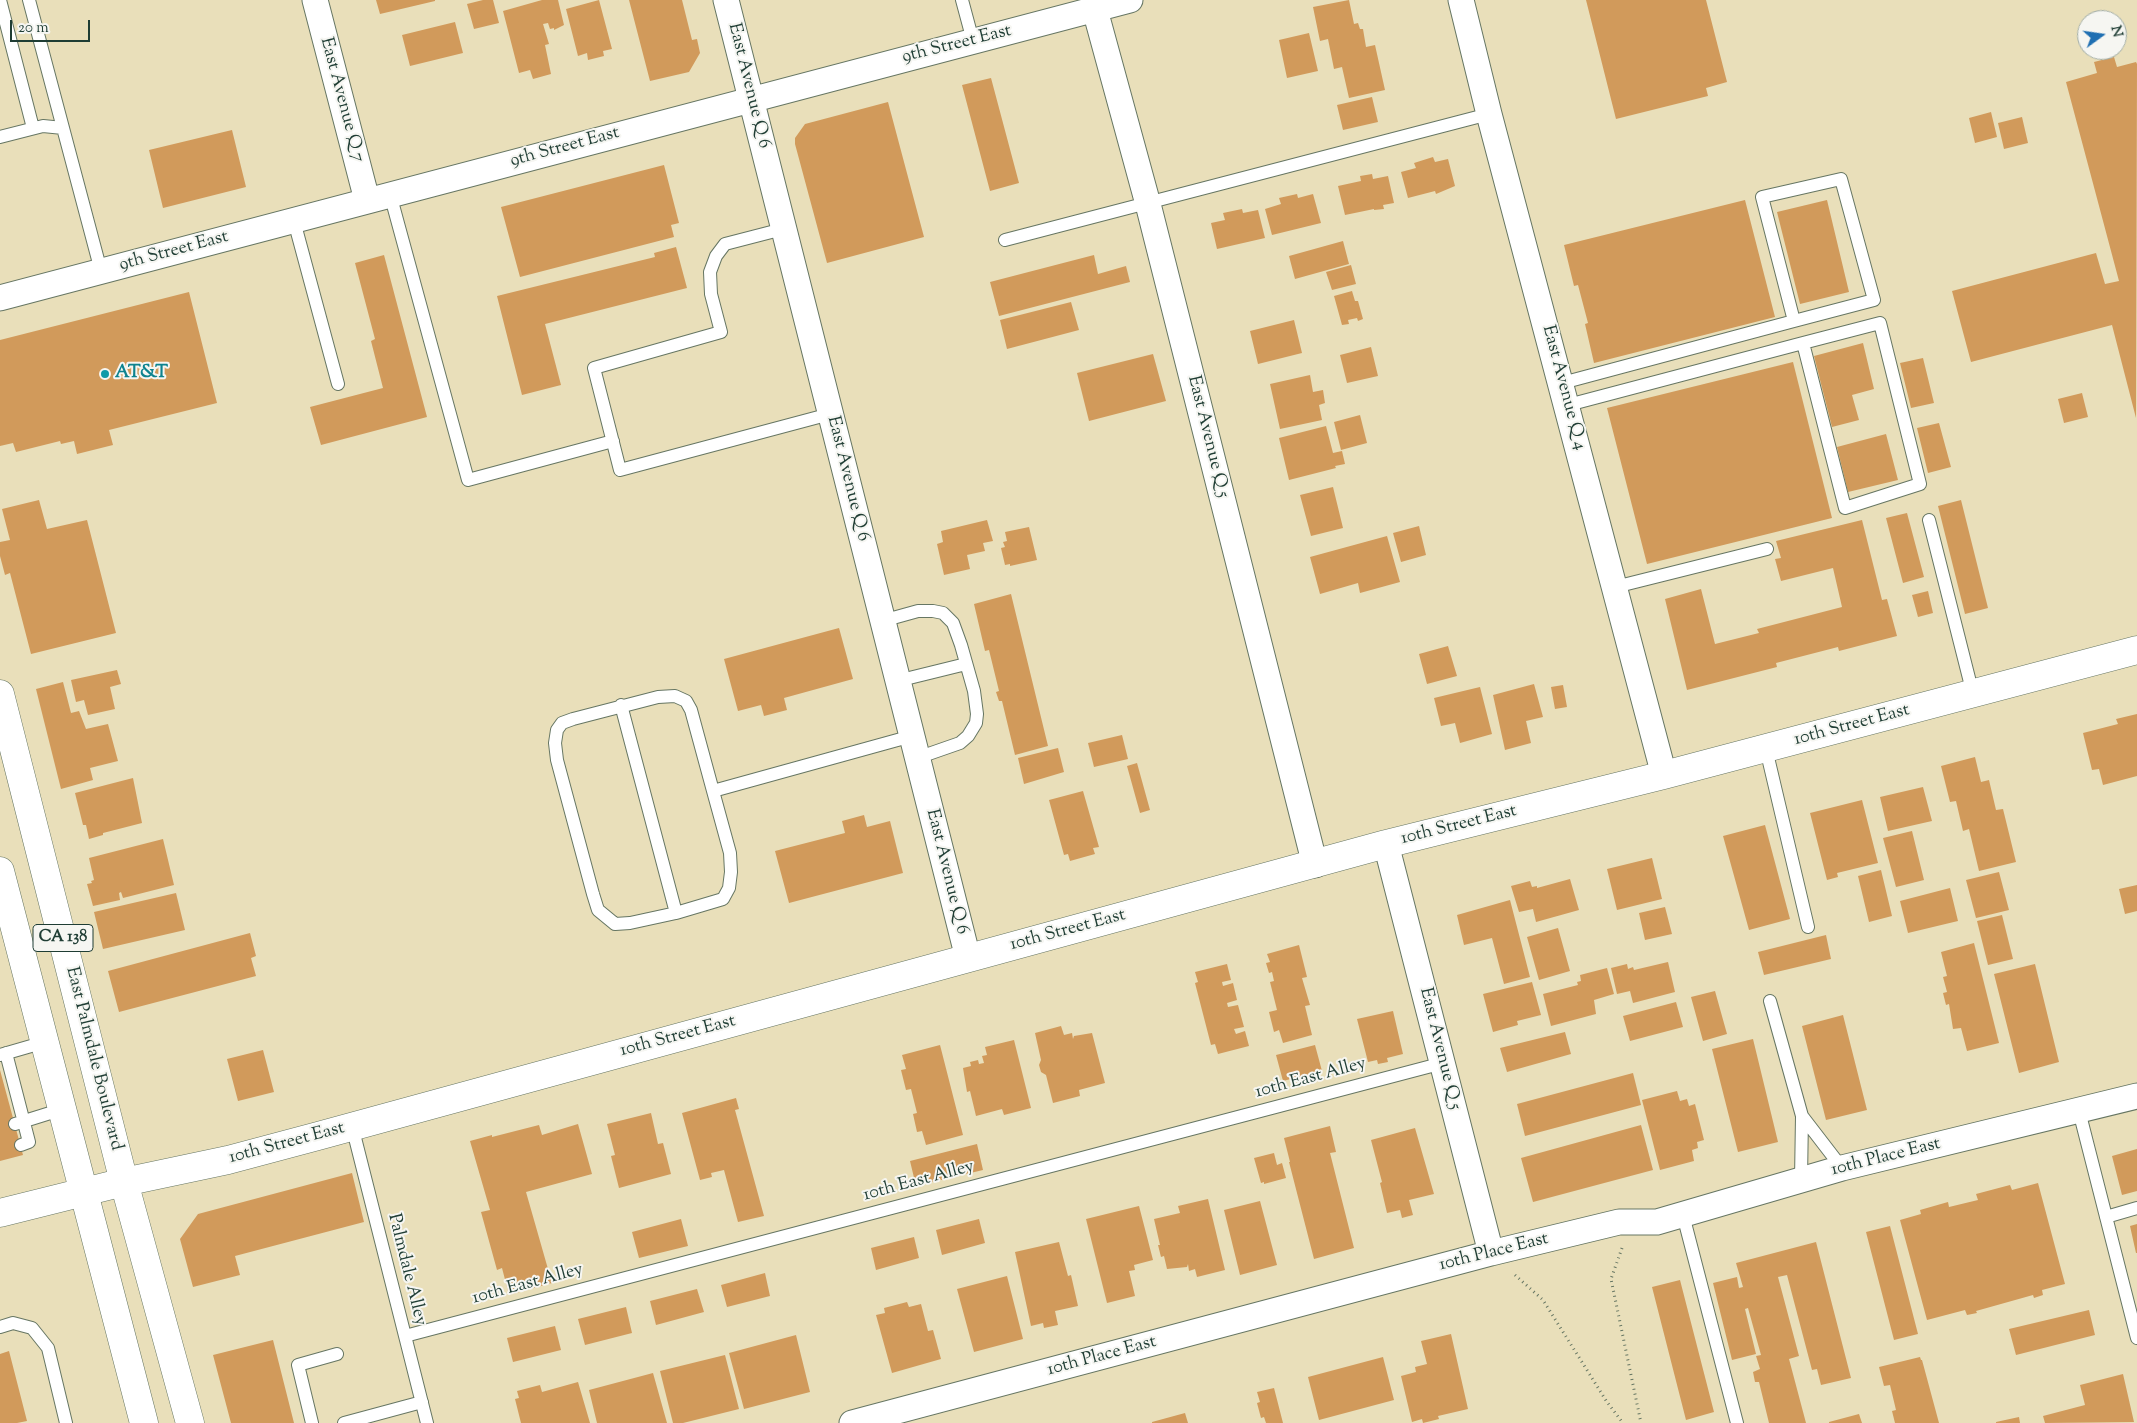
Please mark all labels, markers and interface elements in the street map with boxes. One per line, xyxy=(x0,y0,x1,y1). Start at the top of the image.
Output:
scale bar xyxy=(12,10,92,42)
north arrow xyxy=(2077,10,2127,60)
text: 20 m xyxy=(18,18,49,39)
street label: East Avenue Q 6 xyxy=(722,21,774,151)
street label: 9th Street East xyxy=(900,21,1014,69)
text: N xyxy=(2105,24,2127,39)
street label: East Avenue Q 7 xyxy=(314,35,368,165)
street label: 9th Street East xyxy=(508,123,622,173)
street label: 9th Street East xyxy=(117,227,231,277)
street label: East Avenue Q 4 xyxy=(1536,323,1590,453)
place label: AT&T xyxy=(115,363,168,385)
marker: AT&T xyxy=(99,368,111,380)
street label: East Avenue Q 5 xyxy=(1181,374,1233,500)
street label: East Avenue Q 6 xyxy=(821,414,873,544)
street label: 10th Street East xyxy=(1792,700,1912,752)
street label: 10th Street East xyxy=(1399,801,1519,851)
street label: East Avenue Q 6 xyxy=(920,807,972,937)
street label: 10th Street East xyxy=(1008,905,1128,957)
road number: CA 138 xyxy=(33,924,93,951)
street label: East Palmdale Boulevard xyxy=(60,965,126,1153)
street label: East Avenue Q 5 xyxy=(1413,986,1465,1112)
street label: 10th Street East xyxy=(618,1011,738,1063)
street label: 10th East Alley xyxy=(1253,1054,1369,1104)
street label: 10th Street East xyxy=(227,1118,347,1170)
street label: 10th Place East xyxy=(1829,1134,1943,1182)
street label: 10th East Alley xyxy=(861,1157,977,1207)
street label: Palmdale Alley xyxy=(382,1212,430,1328)
street label: 10th Place East xyxy=(1437,1229,1551,1277)
street label: 10th East Alley xyxy=(470,1260,586,1310)
street label: 10th Place East xyxy=(1045,1332,1159,1382)

